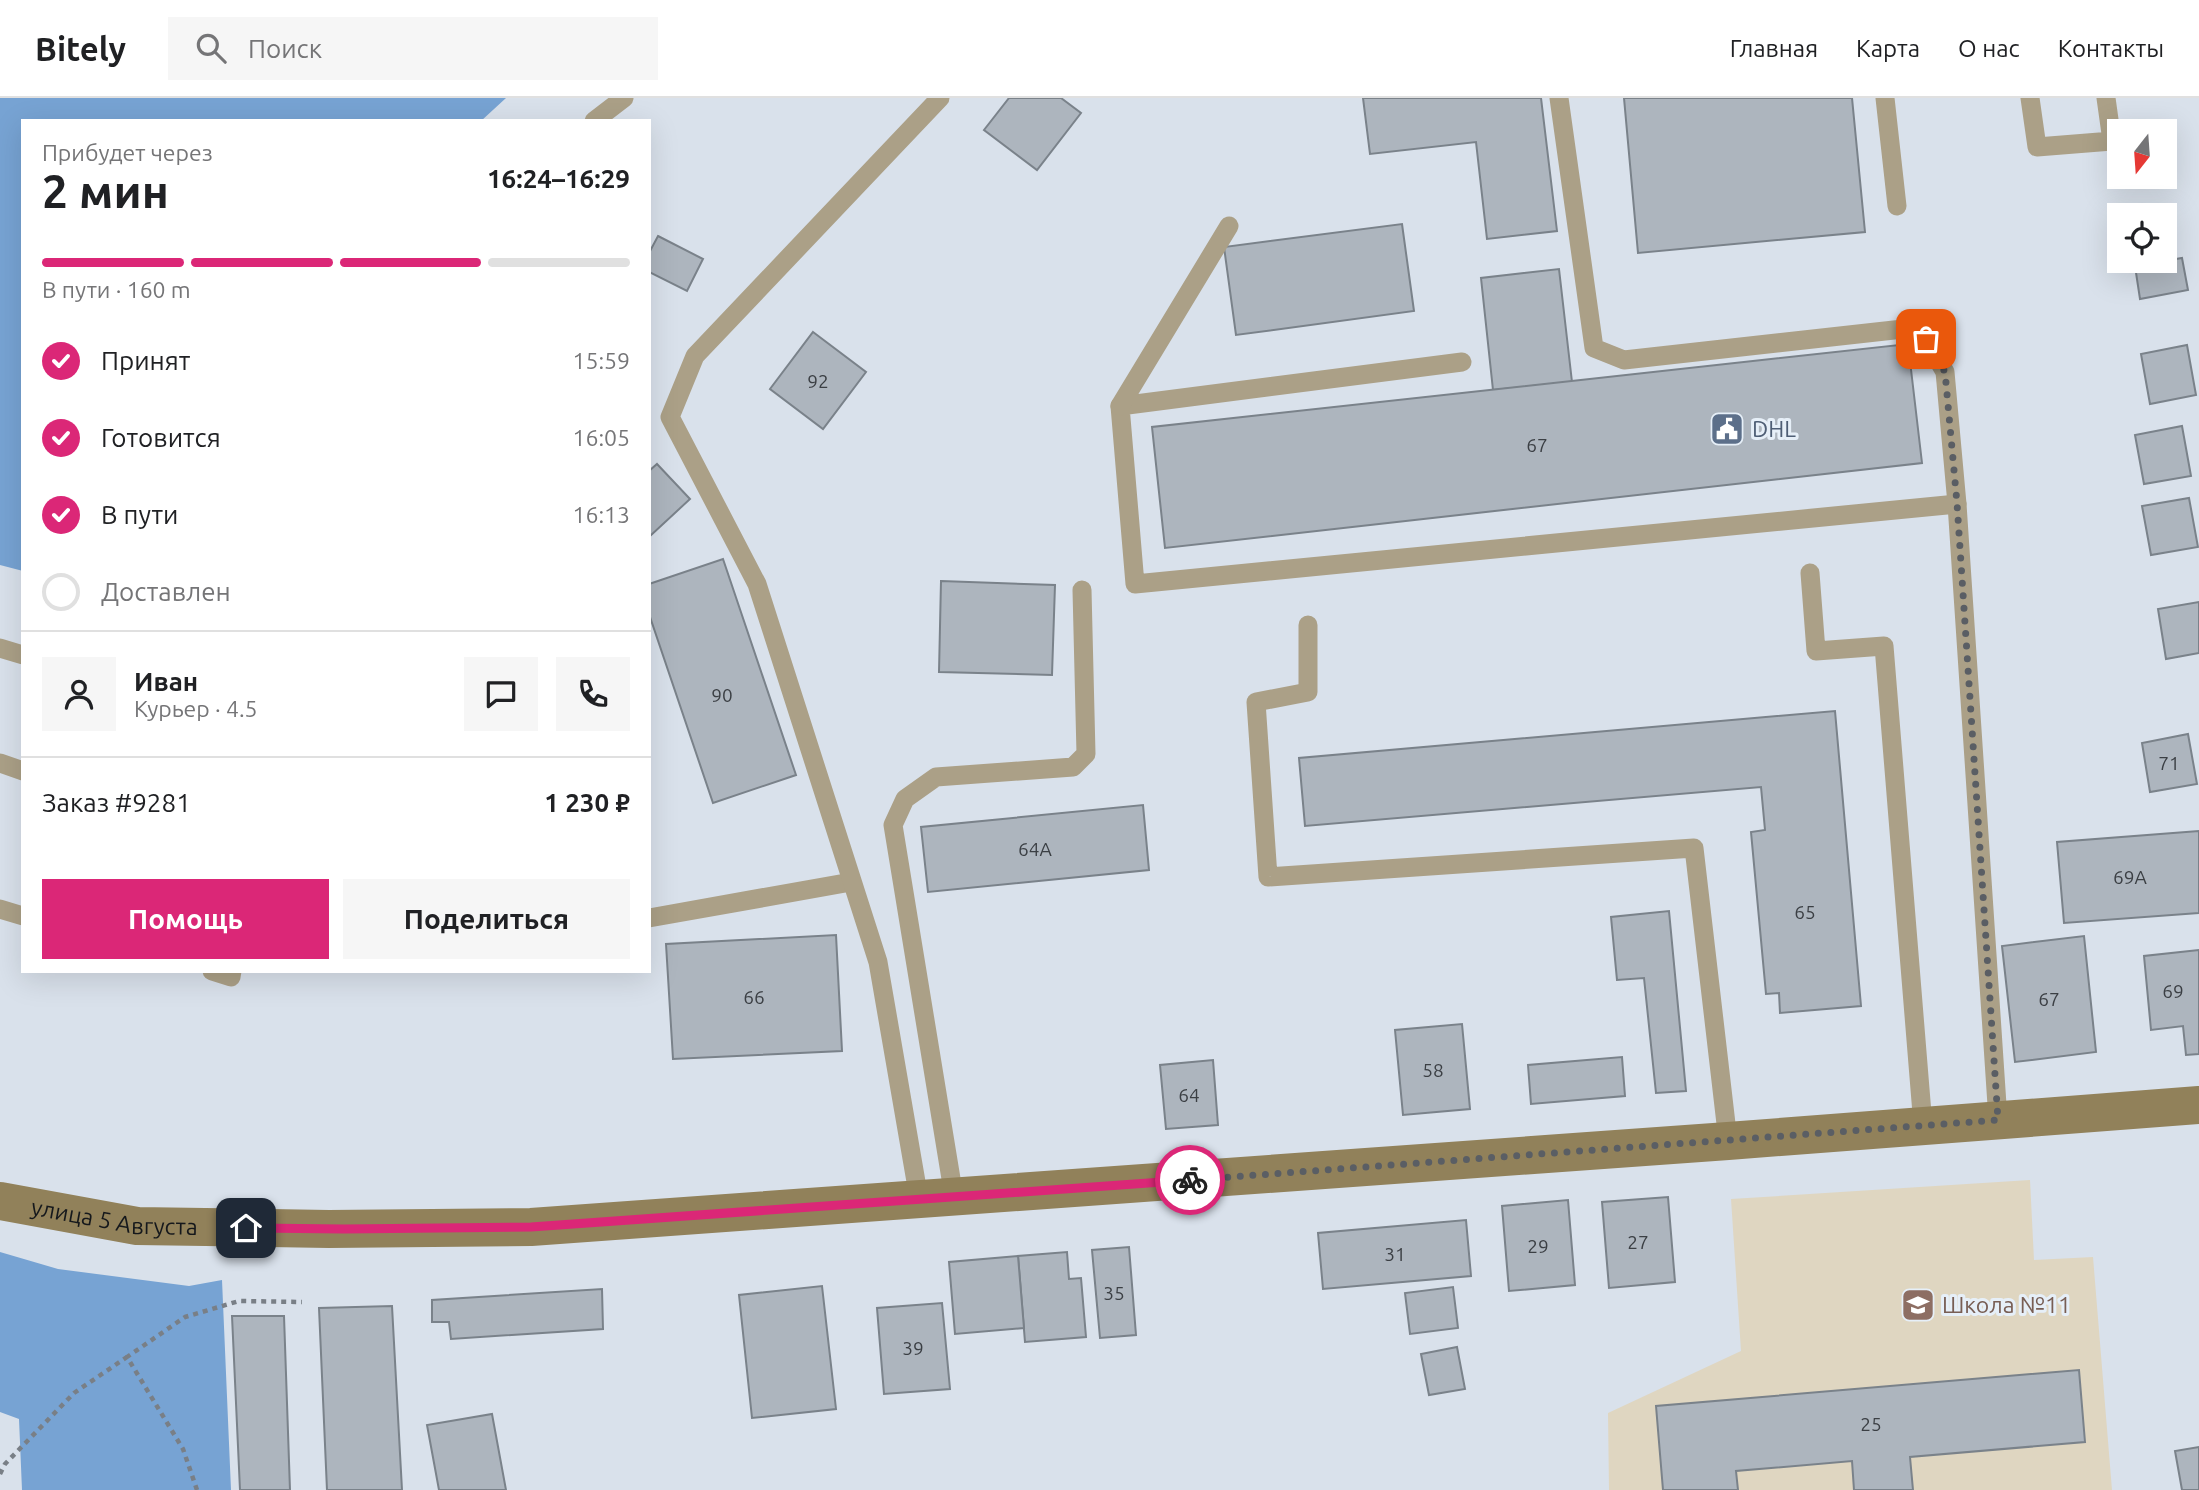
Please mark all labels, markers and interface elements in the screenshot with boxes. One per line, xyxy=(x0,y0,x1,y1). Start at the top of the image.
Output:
search box xyxy=(168,17,658,80)
icon: search xyxy=(192,29,230,67)
text: Bitely xyxy=(35,30,126,67)
text: Поиск xyxy=(248,34,322,63)
text: Главная xyxy=(1730,35,1818,62)
text: Карта xyxy=(1856,35,1920,62)
text: О нас xyxy=(1958,35,2020,62)
text: Контакты xyxy=(2058,35,2164,62)
north arrow xyxy=(2107,119,2177,189)
map controls xyxy=(2107,119,2177,273)
text: Прибудет через xyxy=(42,140,213,165)
text: 16:24–16:29 xyxy=(487,164,630,193)
text: 2 мин xyxy=(42,165,169,217)
button: locate xyxy=(2107,203,2177,273)
text: В пути · 160 m xyxy=(42,277,191,302)
pin xyxy=(1896,309,1956,369)
icon: bag xyxy=(1907,320,1945,358)
icon: check xyxy=(42,342,80,380)
text: Принят xyxy=(101,346,190,375)
text: 15:59 xyxy=(572,348,630,373)
house number: 92 xyxy=(807,370,829,392)
public building icon: DHL xyxy=(1708,410,1746,448)
place label: DHL xyxy=(1752,416,1796,441)
icon: check xyxy=(42,419,80,457)
text: Готовится xyxy=(101,423,221,452)
text: 16:05 xyxy=(572,425,630,450)
house number: 67 xyxy=(1526,434,1548,456)
icon: check xyxy=(42,496,80,534)
text: В пути xyxy=(101,500,178,529)
text: 16:13 xyxy=(572,502,630,527)
text: Доставлен xyxy=(101,577,231,606)
button: person xyxy=(42,657,116,731)
button: chat xyxy=(464,657,538,731)
button: phone xyxy=(556,657,630,731)
text: Иван xyxy=(134,667,198,696)
house number: 90 xyxy=(711,684,733,706)
text: Курьер · 4.5 xyxy=(134,696,258,721)
house number: 71 xyxy=(2158,752,2180,774)
text: Заказ #9281 xyxy=(42,788,191,817)
text: 1 230 ₽ xyxy=(544,788,630,817)
house number: 64А xyxy=(1018,838,1053,860)
house number: 69А xyxy=(2113,866,2148,888)
button: Помощь xyxy=(42,879,329,959)
button: Поделиться xyxy=(343,879,630,959)
house number: 65 xyxy=(1794,901,1816,923)
house number: 69 xyxy=(2162,980,2184,1002)
house number: 66 xyxy=(743,986,765,1008)
house number: 67 xyxy=(2038,988,2060,1010)
house number: 58 xyxy=(1422,1059,1444,1081)
house number: 64 xyxy=(1178,1084,1200,1106)
courier xyxy=(1155,1145,1225,1215)
icon: bike xyxy=(1171,1161,1209,1199)
street label: улица 5 Августа xyxy=(29,1194,198,1239)
pin xyxy=(216,1198,276,1258)
icon: home xyxy=(227,1209,265,1247)
house number: 27 xyxy=(1627,1231,1649,1253)
house number: 29 xyxy=(1527,1235,1549,1257)
house number: 31 xyxy=(1384,1243,1406,1265)
house number: 35 xyxy=(1103,1282,1125,1304)
school or university icon: Школа №11 xyxy=(1899,1286,1937,1324)
place label: Школа №11 xyxy=(1942,1292,2071,1317)
house number: 39 xyxy=(902,1337,924,1359)
house number: 25 xyxy=(1860,1413,1882,1435)

